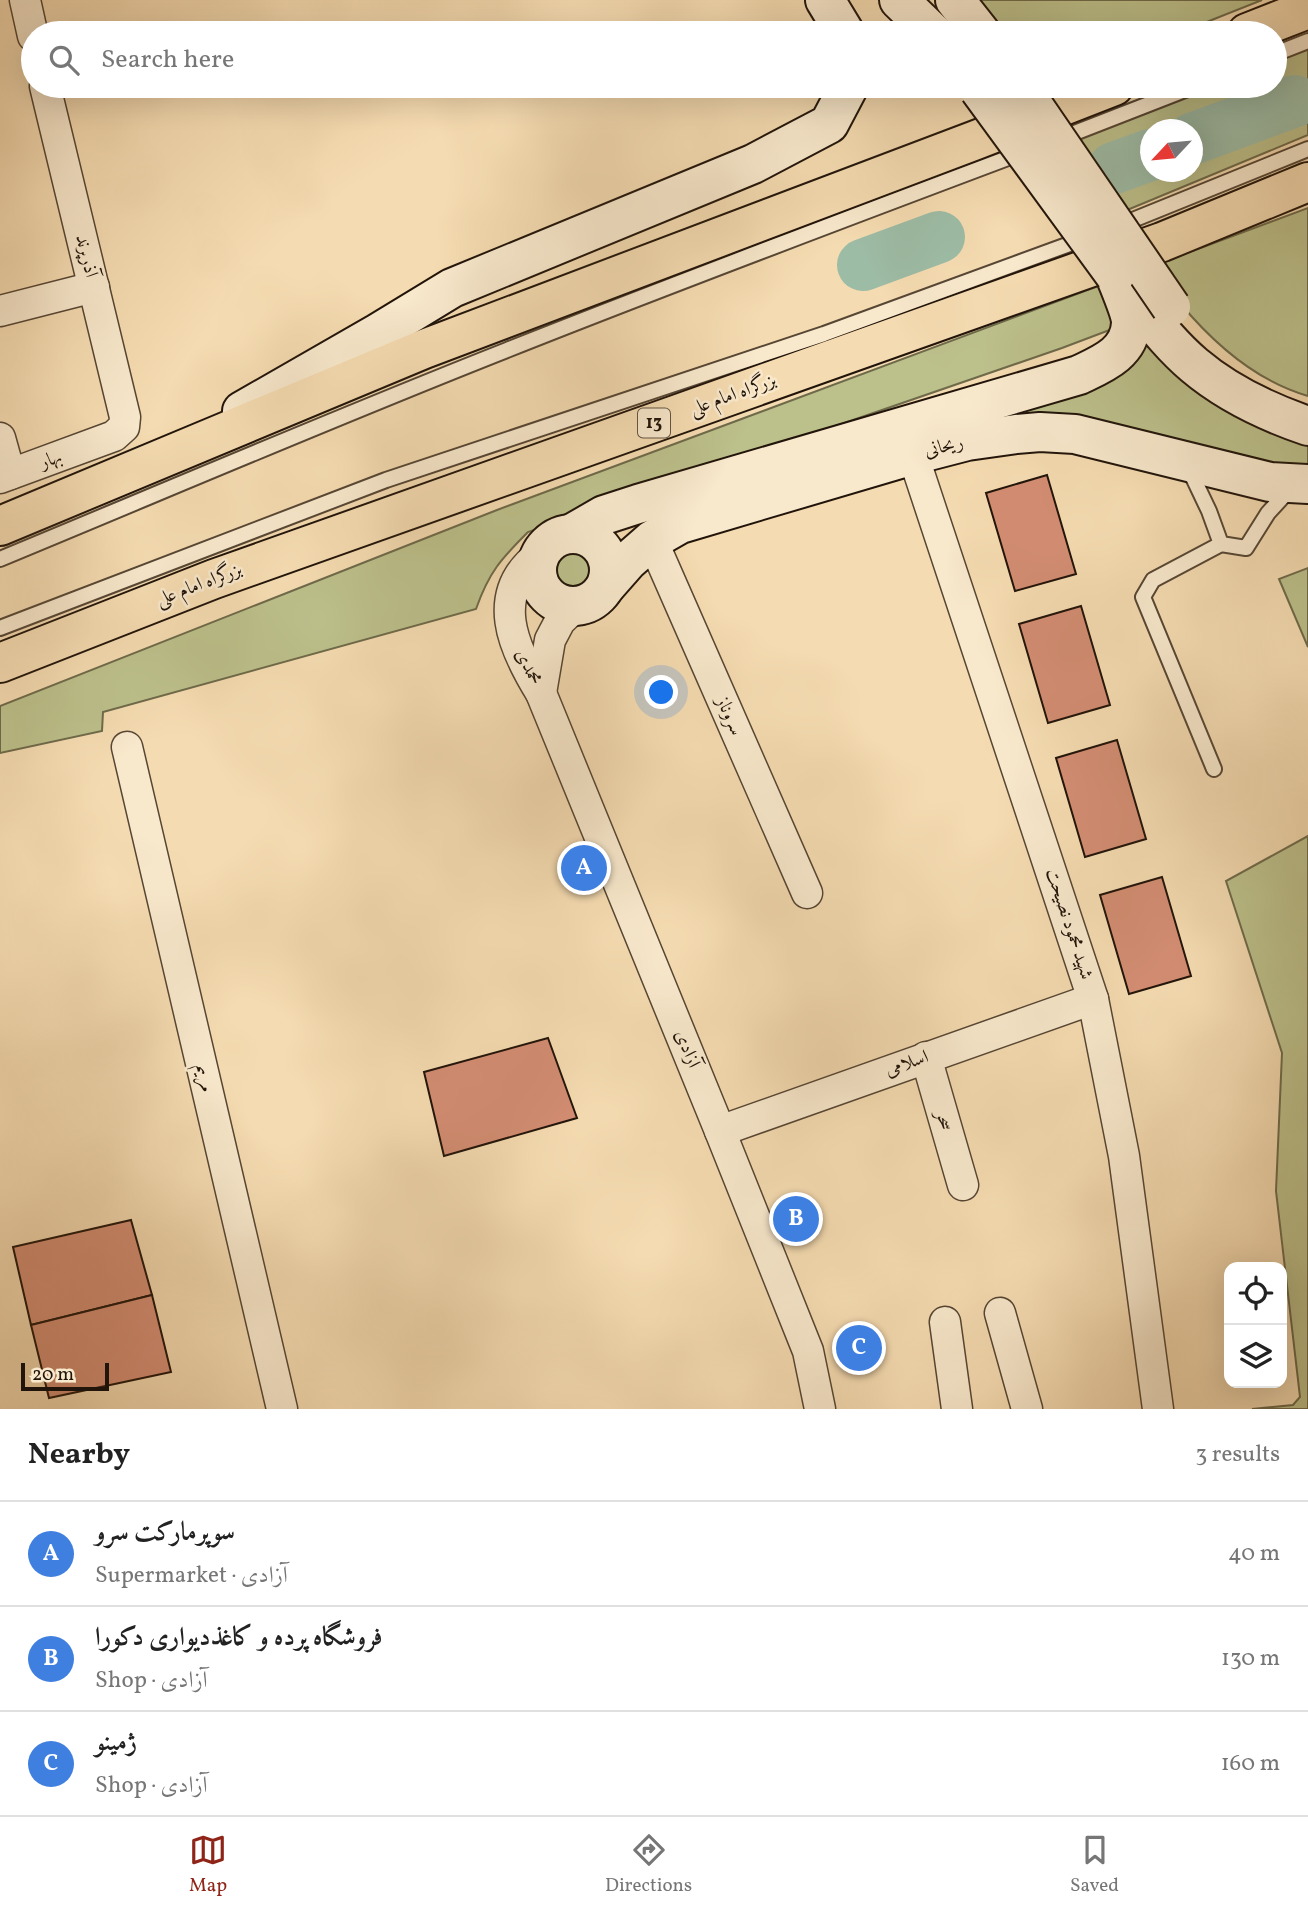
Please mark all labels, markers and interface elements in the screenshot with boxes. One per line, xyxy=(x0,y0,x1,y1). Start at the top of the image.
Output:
search box xyxy=(21,21,1287,98)
icon: search xyxy=(45,41,83,79)
text: Search here xyxy=(101,42,234,78)
north arrow xyxy=(1140,119,1203,182)
street label: آذرپرند xyxy=(68,232,104,282)
street label: بزرگراه امام علی xyxy=(686,366,781,425)
road number: 13 xyxy=(638,408,670,438)
street label: ریحانی xyxy=(922,430,966,464)
street label: بهار xyxy=(34,444,66,477)
street label: بزرگراه امام علی xyxy=(152,556,247,615)
street label: محمدی xyxy=(508,645,548,690)
your location xyxy=(644,675,678,709)
street label: سروناز xyxy=(708,691,749,740)
pin: A xyxy=(561,842,607,894)
street label: شهید محمود نصیحت xyxy=(1039,865,1099,983)
street label: آزادی xyxy=(668,1026,707,1074)
street label: اسلامی xyxy=(882,1044,932,1084)
street label: مریم xyxy=(186,1061,220,1095)
street label: سحر xyxy=(928,1106,959,1134)
pin: B xyxy=(773,1193,819,1245)
map controls xyxy=(1224,1262,1287,1388)
button: locate xyxy=(1224,1262,1287,1325)
pin: C xyxy=(836,1322,882,1374)
button: layers xyxy=(1224,1325,1287,1388)
scale bar xyxy=(21,1360,108,1392)
text: 20 m xyxy=(32,1362,74,1388)
text: Nearby xyxy=(28,1434,130,1476)
text: 3 results xyxy=(1195,1439,1280,1471)
text: سوپرمارکت سرو xyxy=(95,1515,235,1551)
text: A xyxy=(43,1538,59,1570)
text: 40 m xyxy=(1228,1538,1280,1570)
text: Supermarket · آزادی xyxy=(95,1560,288,1592)
text: فروشگاه پرده و کاغذدیواری دکورا xyxy=(95,1620,383,1656)
text: B xyxy=(43,1643,59,1675)
text: 130 m xyxy=(1221,1643,1280,1675)
text: Shop · آزادی xyxy=(95,1665,208,1697)
text: ژمینو xyxy=(95,1725,137,1761)
text: C xyxy=(44,1748,58,1780)
text: 160 m xyxy=(1221,1748,1280,1780)
text: Shop · آزادی xyxy=(95,1770,208,1802)
tab: Map xyxy=(189,1831,227,1899)
tab: Directions xyxy=(605,1831,692,1899)
tab: Saved xyxy=(1070,1831,1119,1899)

